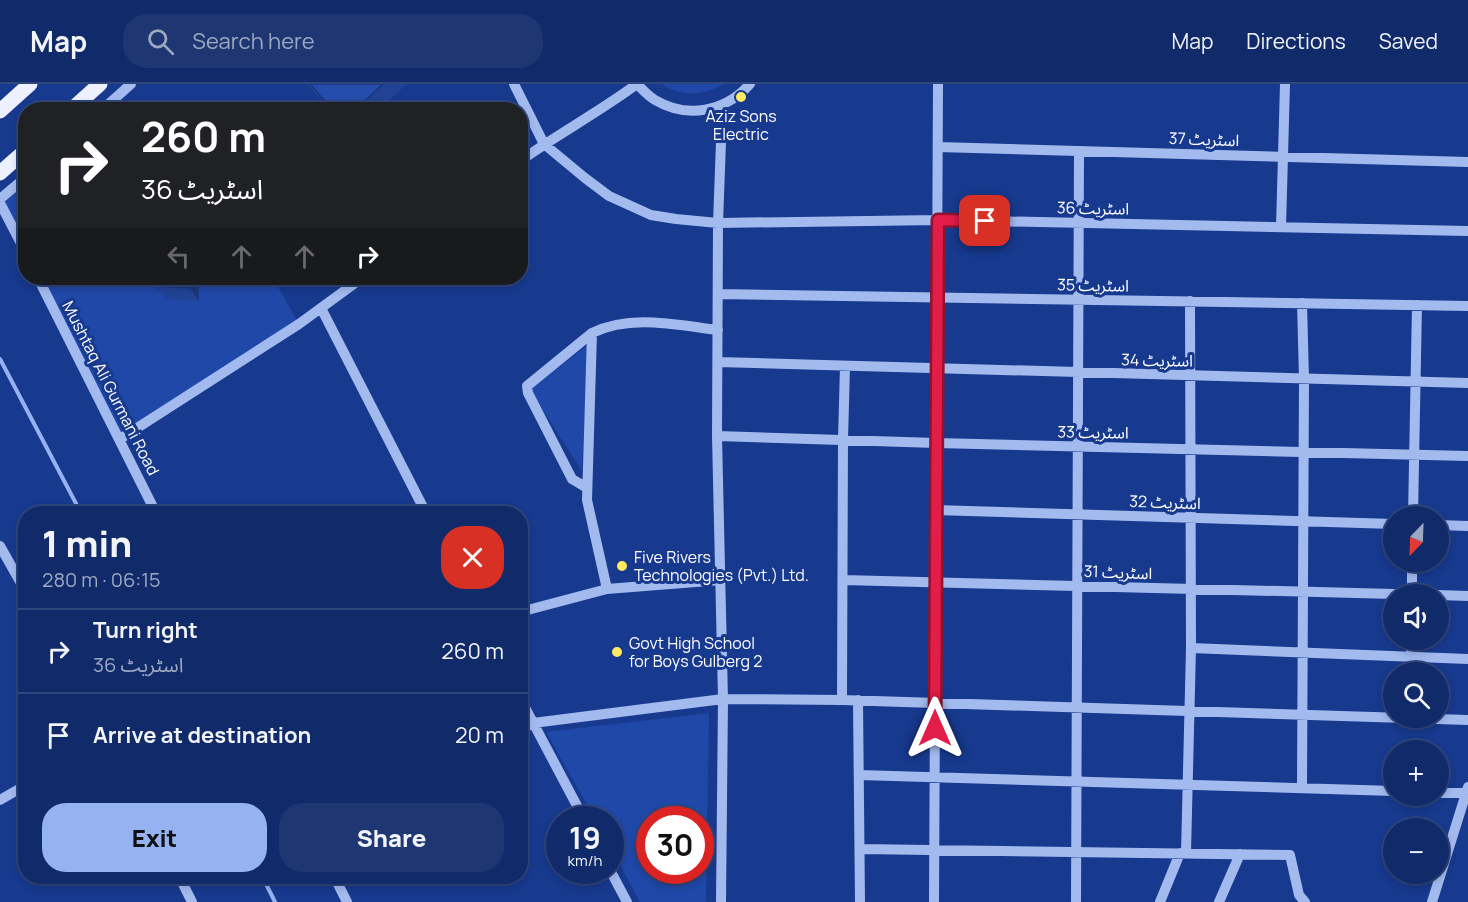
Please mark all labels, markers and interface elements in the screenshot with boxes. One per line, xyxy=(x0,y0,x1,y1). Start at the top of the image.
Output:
search box xyxy=(123,14,543,68)
text: Map xyxy=(30,22,87,60)
icon: search xyxy=(144,25,177,58)
text: Search here xyxy=(192,26,315,56)
text: Map xyxy=(1172,27,1213,55)
text: Directions xyxy=(1246,27,1346,55)
text: Saved xyxy=(1379,27,1438,55)
marker: Aziz Sons Electric xyxy=(734,90,748,104)
place label: Aziz Sons Electric xyxy=(705,105,777,145)
text: 260 m xyxy=(141,107,266,165)
icon: right xyxy=(42,126,120,204)
street label: اسٹریٹ 37 xyxy=(1168,127,1240,151)
text: اسٹریٹ 36 xyxy=(141,170,263,207)
pin xyxy=(959,195,1010,246)
street label: اسٹریٹ 36 xyxy=(1057,196,1129,220)
icon: arrive xyxy=(968,204,1001,237)
icon: left xyxy=(162,240,195,273)
icon: ahead xyxy=(225,240,258,273)
icon: ahead xyxy=(288,240,321,273)
icon: right xyxy=(351,240,384,273)
street label: اسٹریٹ 35 xyxy=(1057,273,1129,297)
street label: Mushtaq Ali Gurmani Road xyxy=(57,297,165,479)
street label: اسٹریٹ 34 xyxy=(1121,348,1193,372)
street label: اسٹریٹ 33 xyxy=(1057,420,1129,444)
street label: اسٹریٹ 32 xyxy=(1129,490,1201,514)
north arrow xyxy=(1383,506,1449,572)
map controls xyxy=(1383,506,1449,884)
text: 1 min xyxy=(42,519,132,568)
button: close xyxy=(441,526,504,589)
place label: Five Rivers Technologies (Pvt.) Ltd. xyxy=(634,546,809,586)
marker: Five Rivers Technologies (Pvt.) Ltd. xyxy=(615,559,629,573)
street label: اسٹریٹ 31 xyxy=(1083,560,1153,584)
text: 280 m · 06:15 xyxy=(42,566,161,593)
button: sound xyxy=(1383,584,1449,650)
text: Turn right xyxy=(93,615,198,645)
place label: Govt High School for Boys Gulberg 2 xyxy=(629,632,762,672)
icon: right xyxy=(42,635,75,668)
text: 260 m xyxy=(441,636,504,666)
marker: Govt High School for Boys Gulberg 2 xyxy=(610,645,624,659)
text: اسٹریٹ 36 xyxy=(93,651,184,678)
button: search xyxy=(1383,662,1449,728)
position arrow xyxy=(903,696,967,760)
icon: arrive xyxy=(42,719,75,752)
text: Arrive at destination xyxy=(93,720,311,750)
text: 20 m xyxy=(455,720,504,750)
button: + xyxy=(1383,740,1449,806)
button: Exit xyxy=(42,803,267,872)
button: Share xyxy=(279,803,504,872)
speed limit sign: 30 xyxy=(636,806,714,884)
text: 19 xyxy=(569,817,601,858)
button: − xyxy=(1383,818,1449,884)
text: km/h xyxy=(568,850,602,871)

